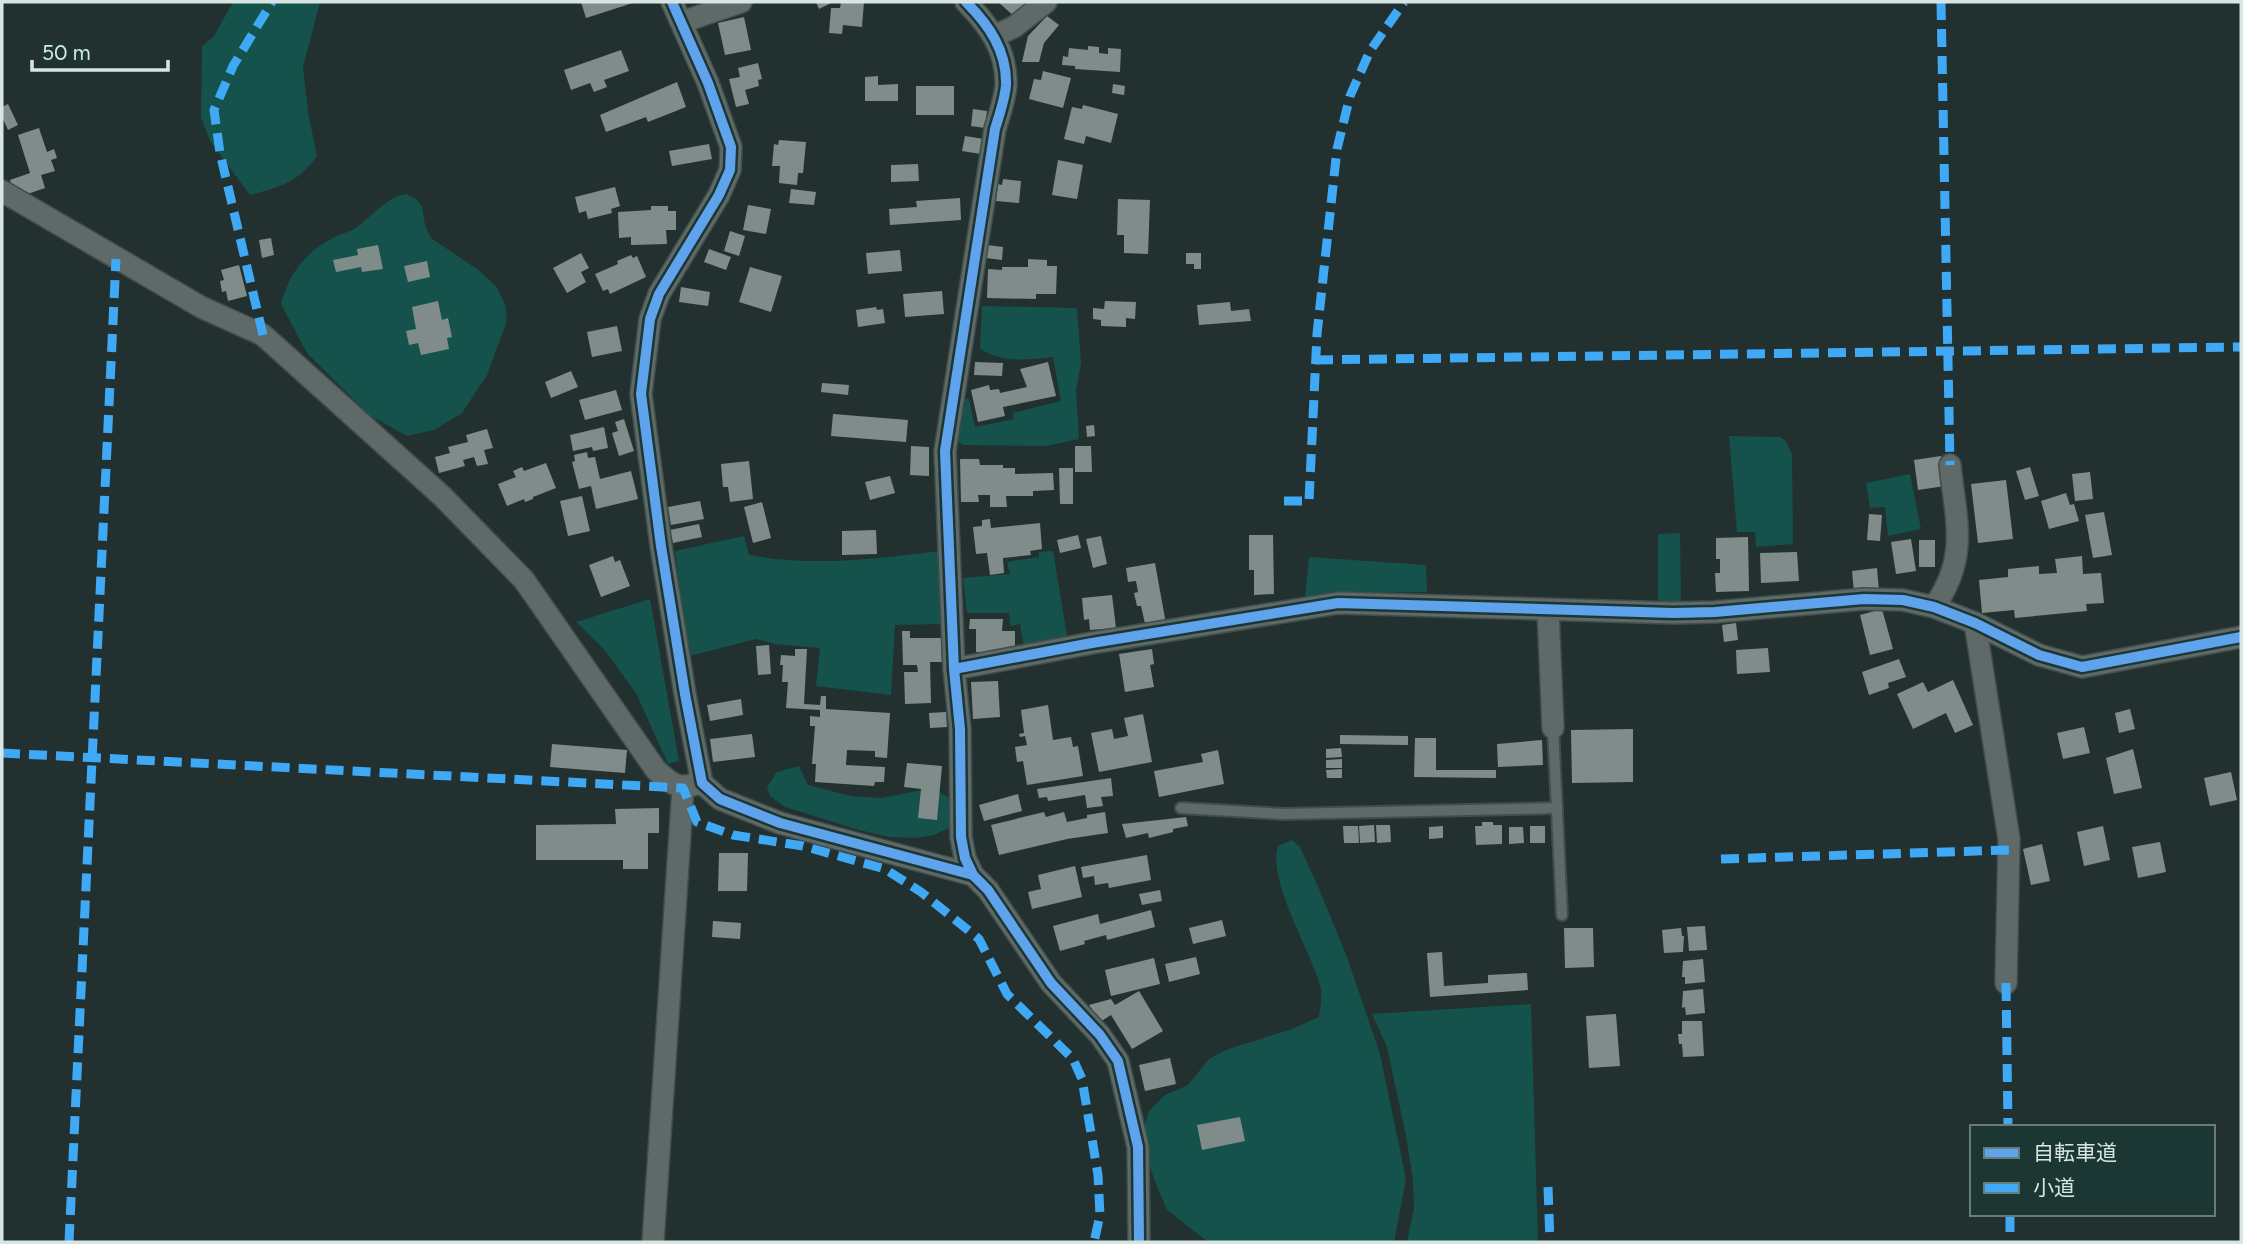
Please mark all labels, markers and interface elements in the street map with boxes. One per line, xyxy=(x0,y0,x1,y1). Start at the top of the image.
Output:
scale bar xyxy=(32,28,168,72)
text: 50 m xyxy=(42,40,91,65)
legend xyxy=(1970,1125,2215,1216)
text: 自転車道 xyxy=(2033,1140,2117,1165)
text: 小道 xyxy=(2033,1175,2075,1200)

